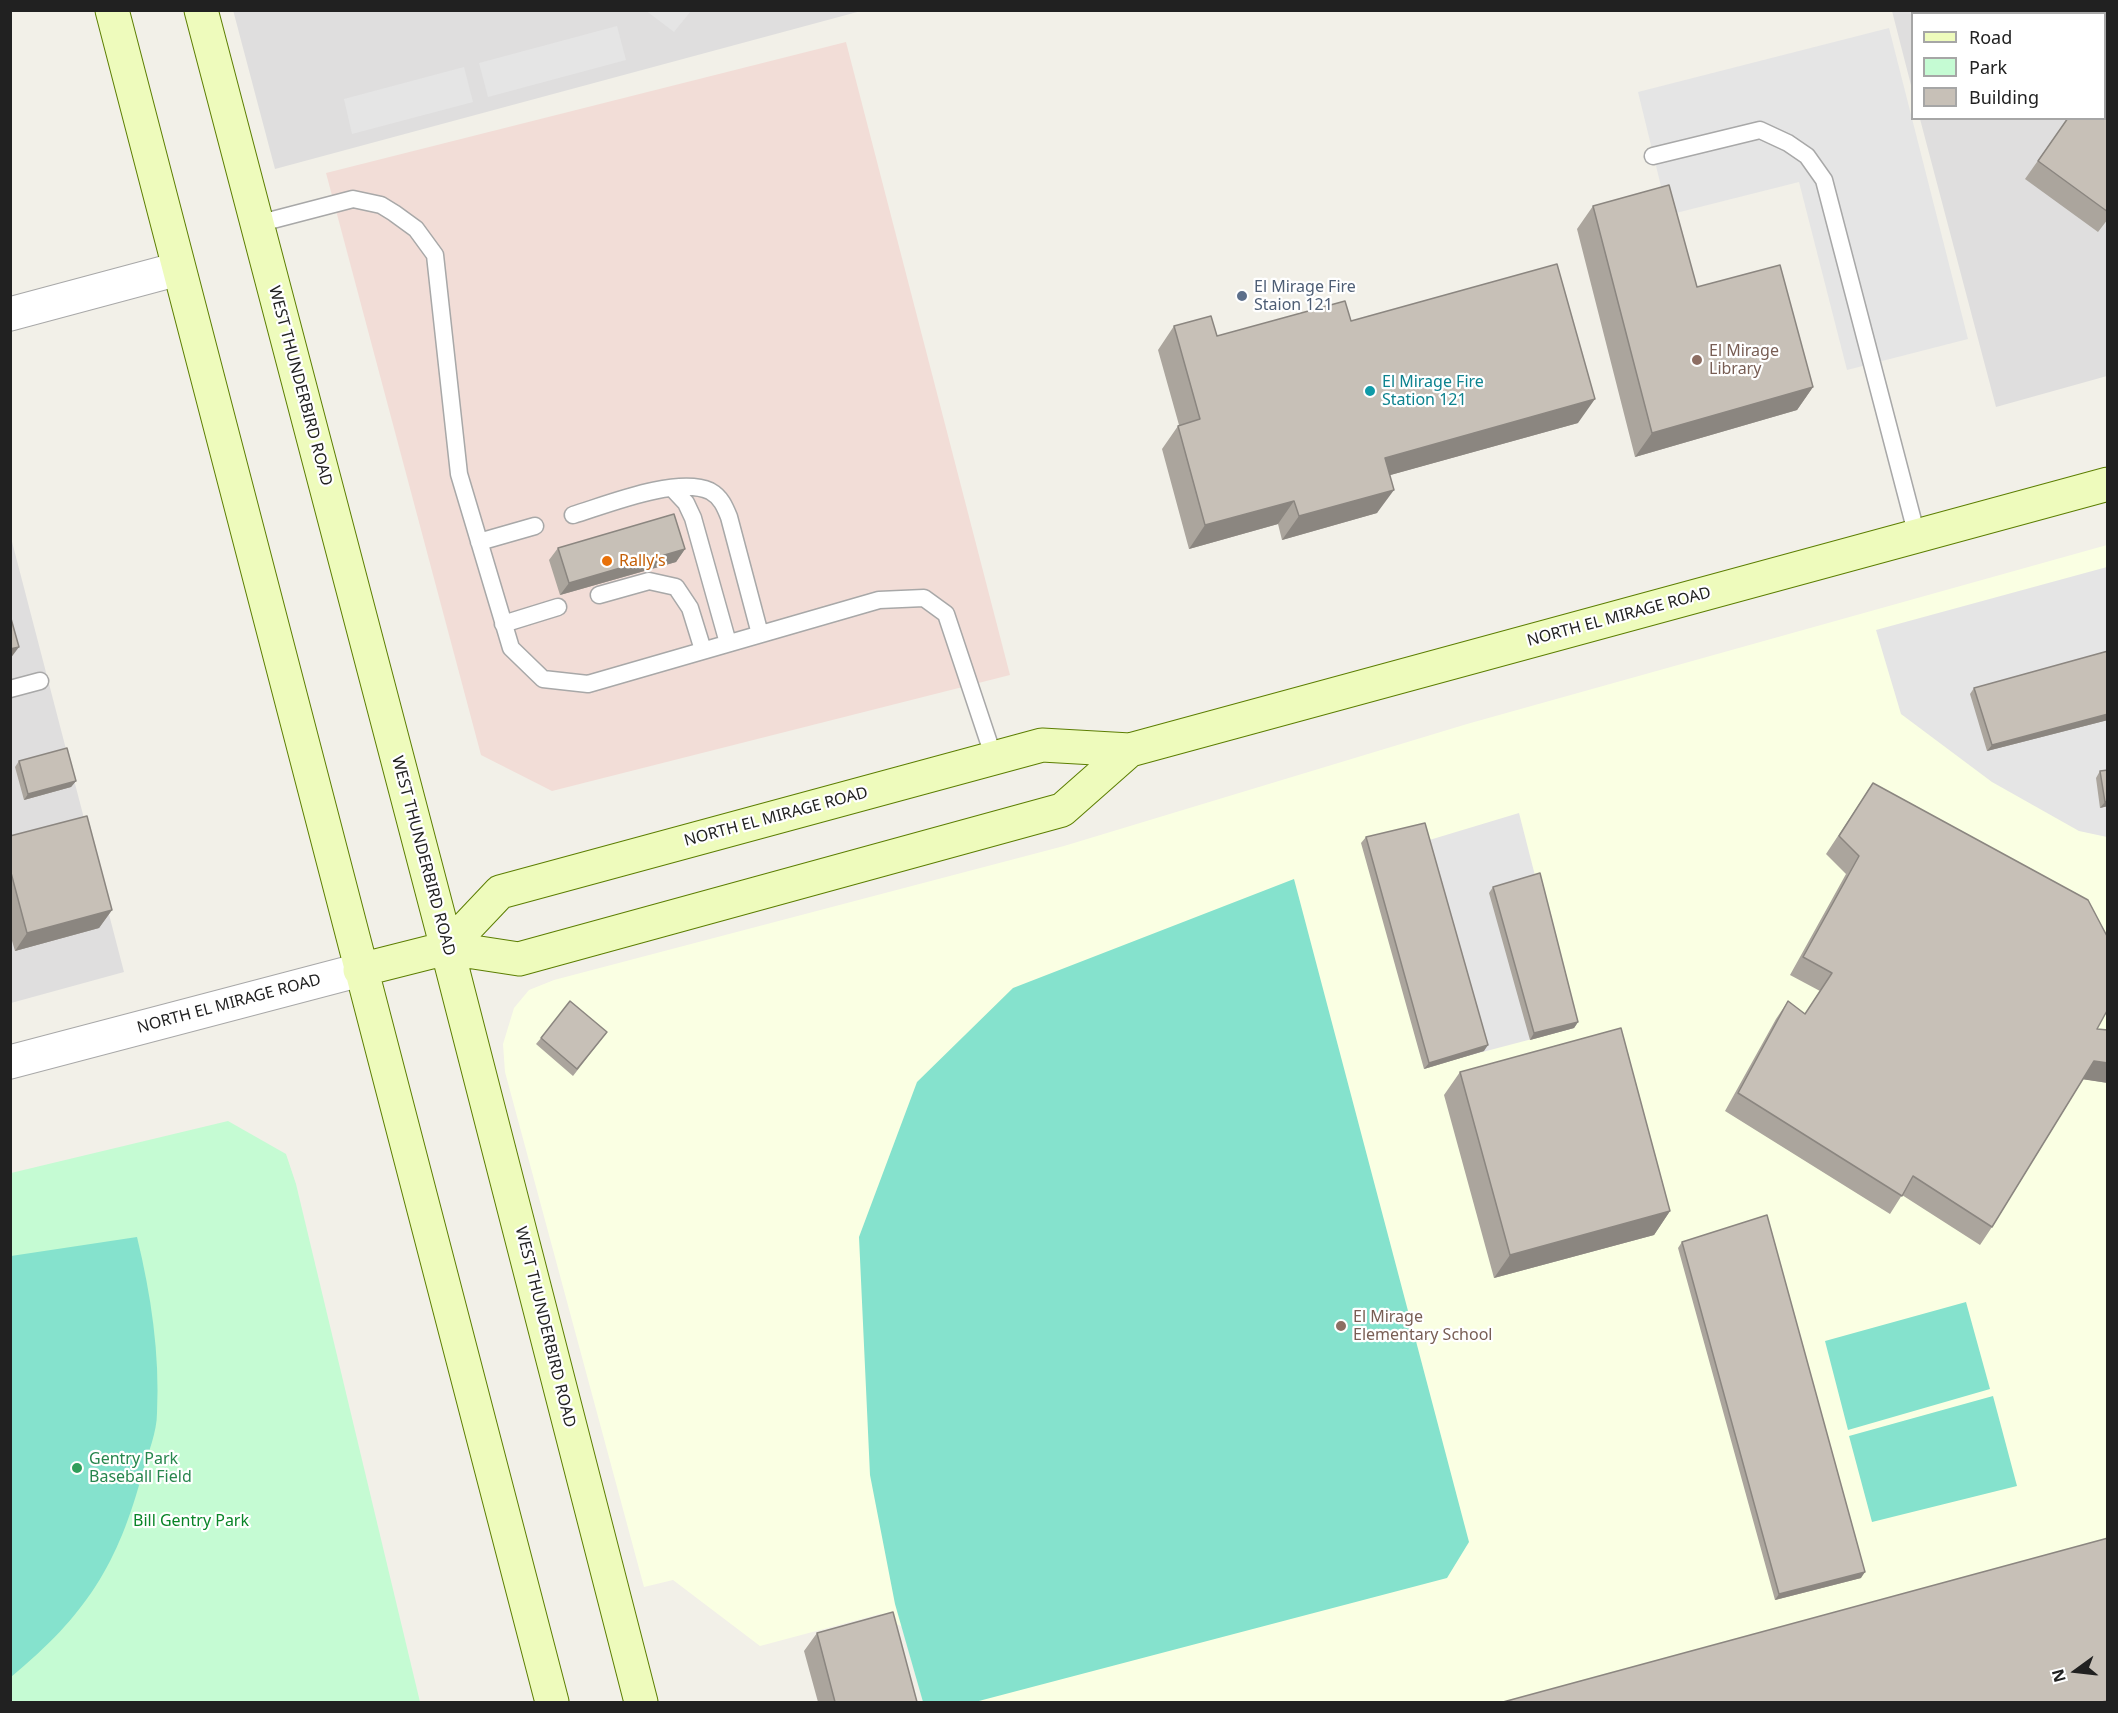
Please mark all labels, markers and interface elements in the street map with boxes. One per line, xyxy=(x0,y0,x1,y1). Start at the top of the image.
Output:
legend xyxy=(1911,12,2106,120)
text: Road xyxy=(1969,25,2012,49)
text: Park xyxy=(1969,55,2007,79)
text: Building xyxy=(1969,85,2039,109)
place label: El Mirage Fire Staion 121 xyxy=(1254,277,1356,315)
street label: WEST THUNDERBIRD ROAD xyxy=(264,284,336,488)
marker: El Mirage Fire Staion 121 xyxy=(1235,289,1249,303)
place label: El Mirage Library xyxy=(1709,341,1779,379)
marker: El Mirage Library xyxy=(1690,353,1704,367)
place label: El Mirage Fire Station 121 xyxy=(1382,372,1484,410)
marker: El Mirage Fire Station 121 xyxy=(1363,384,1377,398)
place label: Rally's xyxy=(619,551,666,571)
marker: Rally's xyxy=(600,554,614,568)
street label: NORTH EL MIRAGE ROAD xyxy=(1525,583,1713,651)
street label: WEST THUNDERBIRD ROAD xyxy=(387,754,459,958)
street label: NORTH EL MIRAGE ROAD xyxy=(682,783,870,851)
street label: NORTH EL MIRAGE ROAD xyxy=(135,970,323,1038)
street label: WEST THUNDERBIRD ROAD xyxy=(511,1225,579,1429)
place label: El Mirage Elementary School xyxy=(1353,1307,1492,1345)
marker: El Mirage Elementary School xyxy=(1334,1319,1348,1333)
place label: Gentry Park Baseball Field xyxy=(89,1449,192,1487)
marker: Gentry Park Baseball Field xyxy=(70,1461,84,1475)
park label: Bill Gentry Park xyxy=(133,1511,249,1531)
north arrow xyxy=(2046,1641,2106,1701)
text: N xyxy=(2046,1667,2071,1685)

